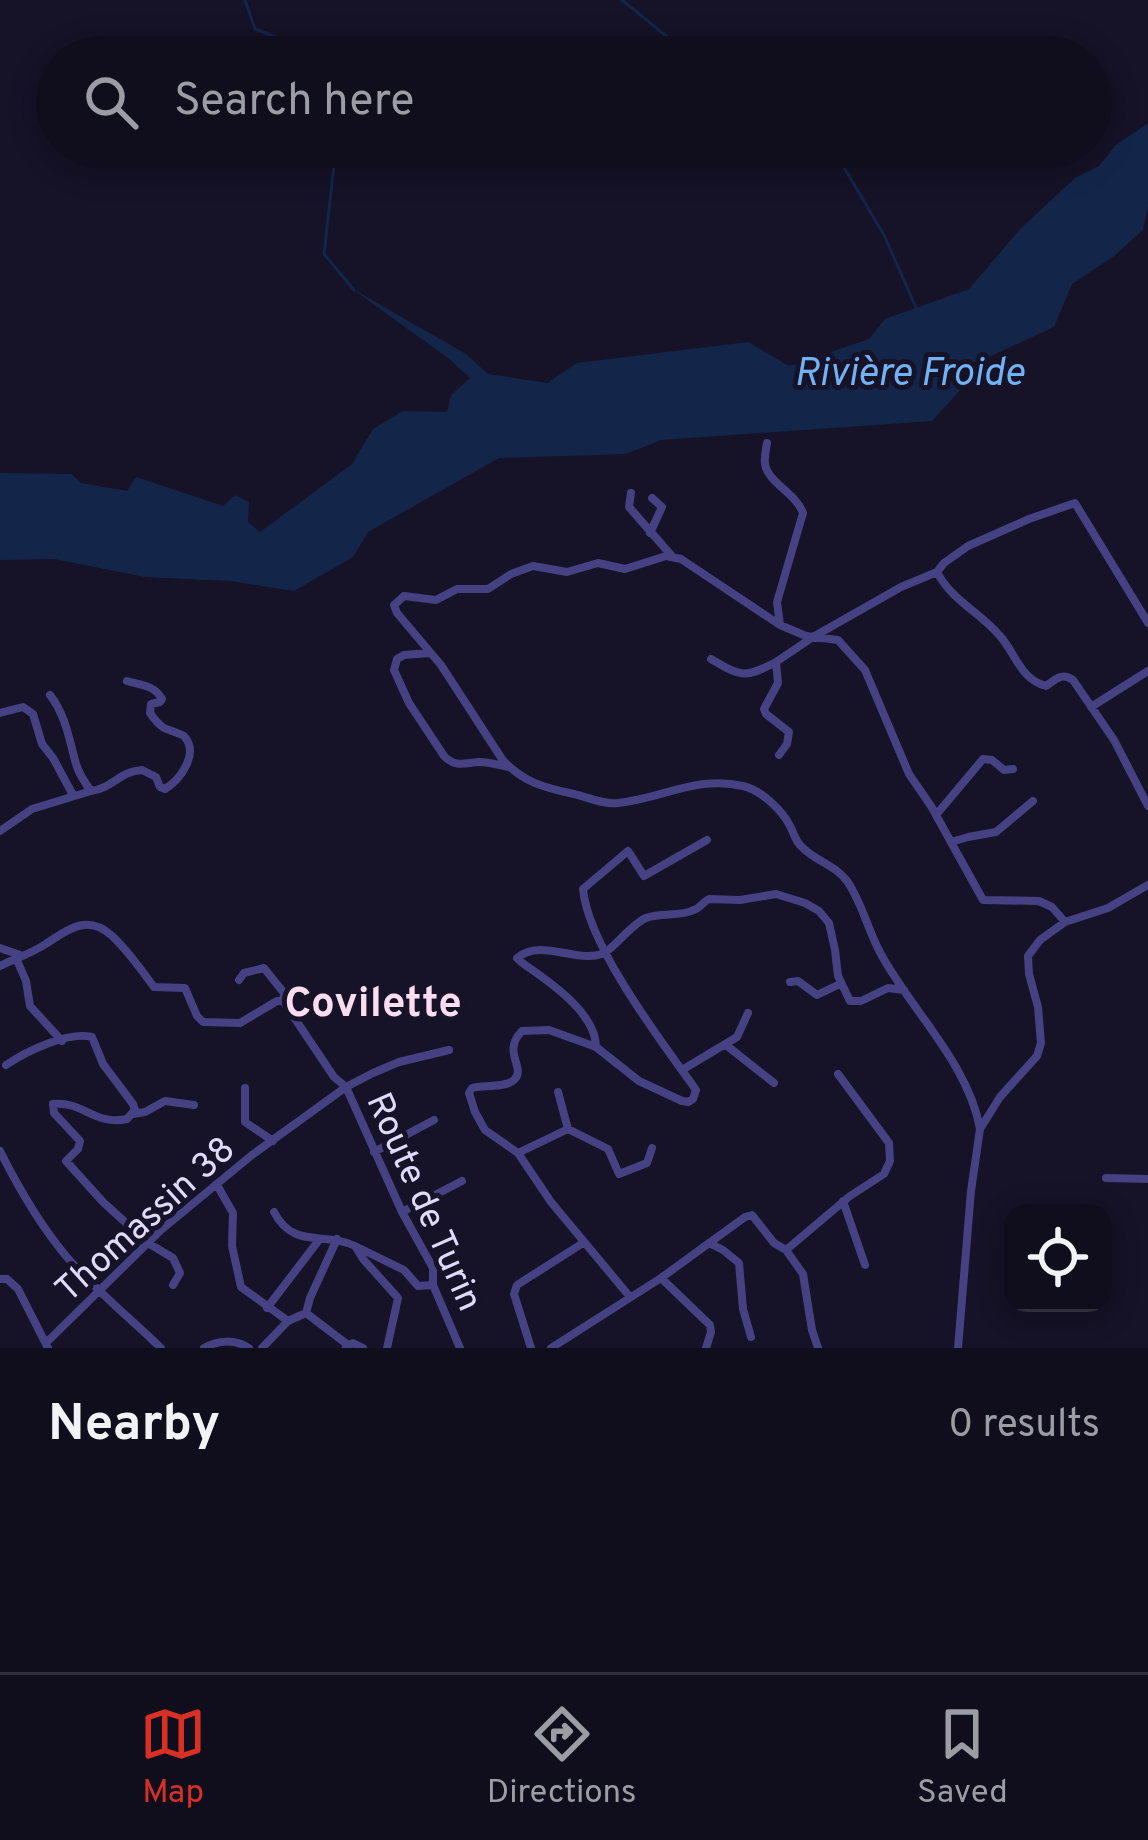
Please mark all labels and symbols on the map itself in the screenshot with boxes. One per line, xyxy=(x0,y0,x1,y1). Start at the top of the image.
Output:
water label: Rivière Froide xyxy=(794,351,1025,400)
district label: Covilette xyxy=(284,979,462,1032)
street label: Route de Turin xyxy=(354,1086,491,1319)
street label: Thomassin 38 xyxy=(47,1128,246,1314)

